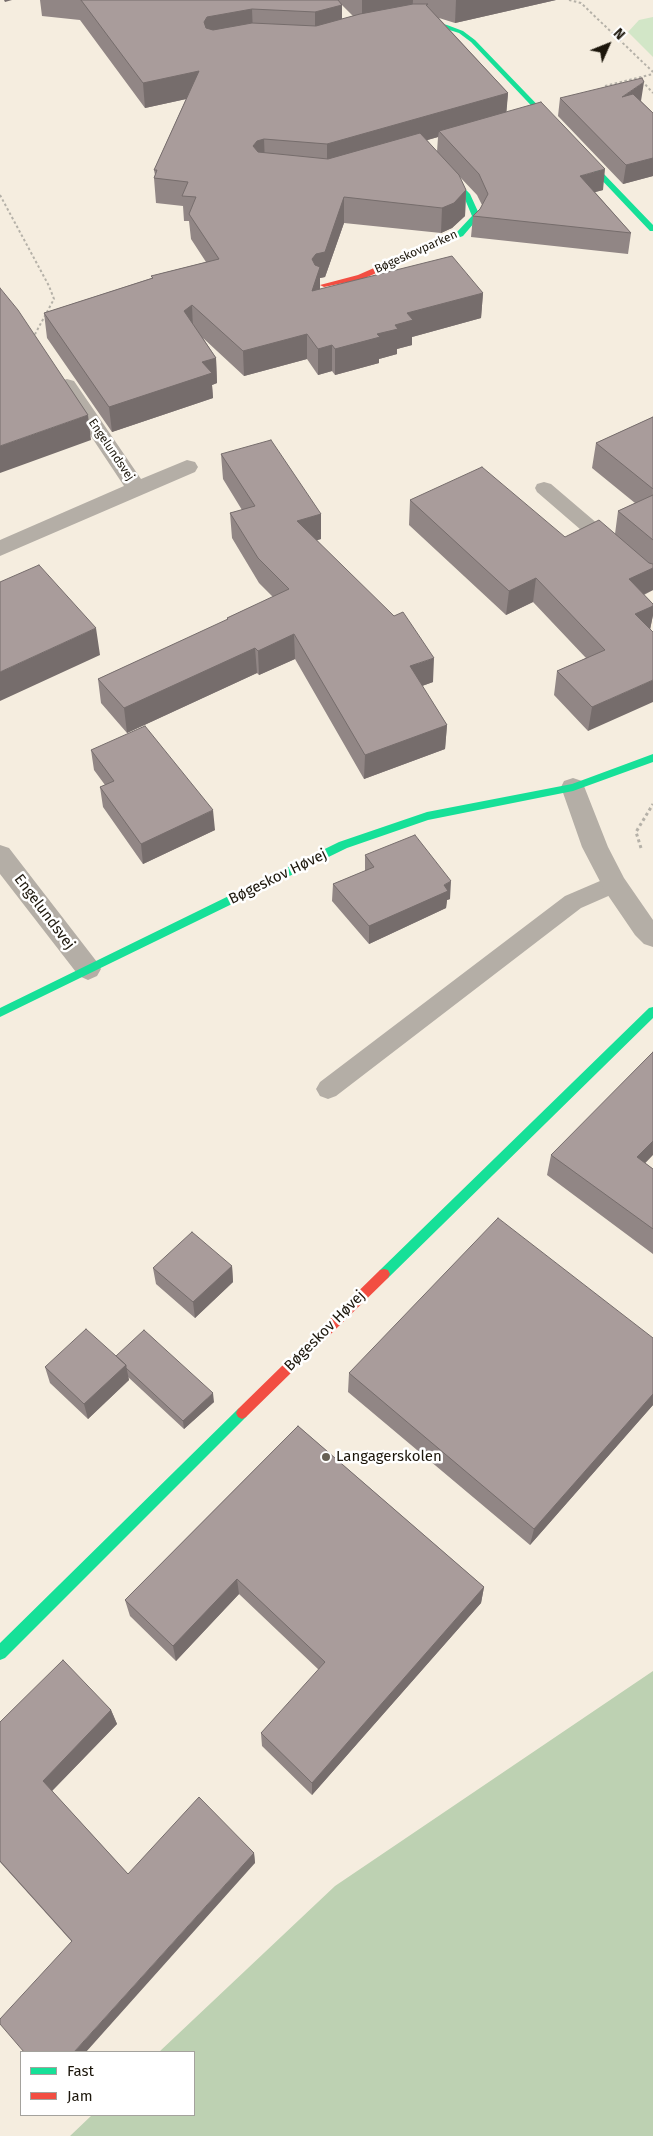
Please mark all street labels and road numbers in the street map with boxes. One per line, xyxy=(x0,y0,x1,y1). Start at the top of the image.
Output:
street label: Bøgeskovparken xyxy=(372,227,460,277)
street label: Engelundsvej xyxy=(85,416,137,484)
street label: Bøgeskov Høvej xyxy=(226,845,330,909)
street label: Engelundsvej xyxy=(10,871,78,953)
street label: Bøgeskov Høvej xyxy=(281,1287,369,1375)

